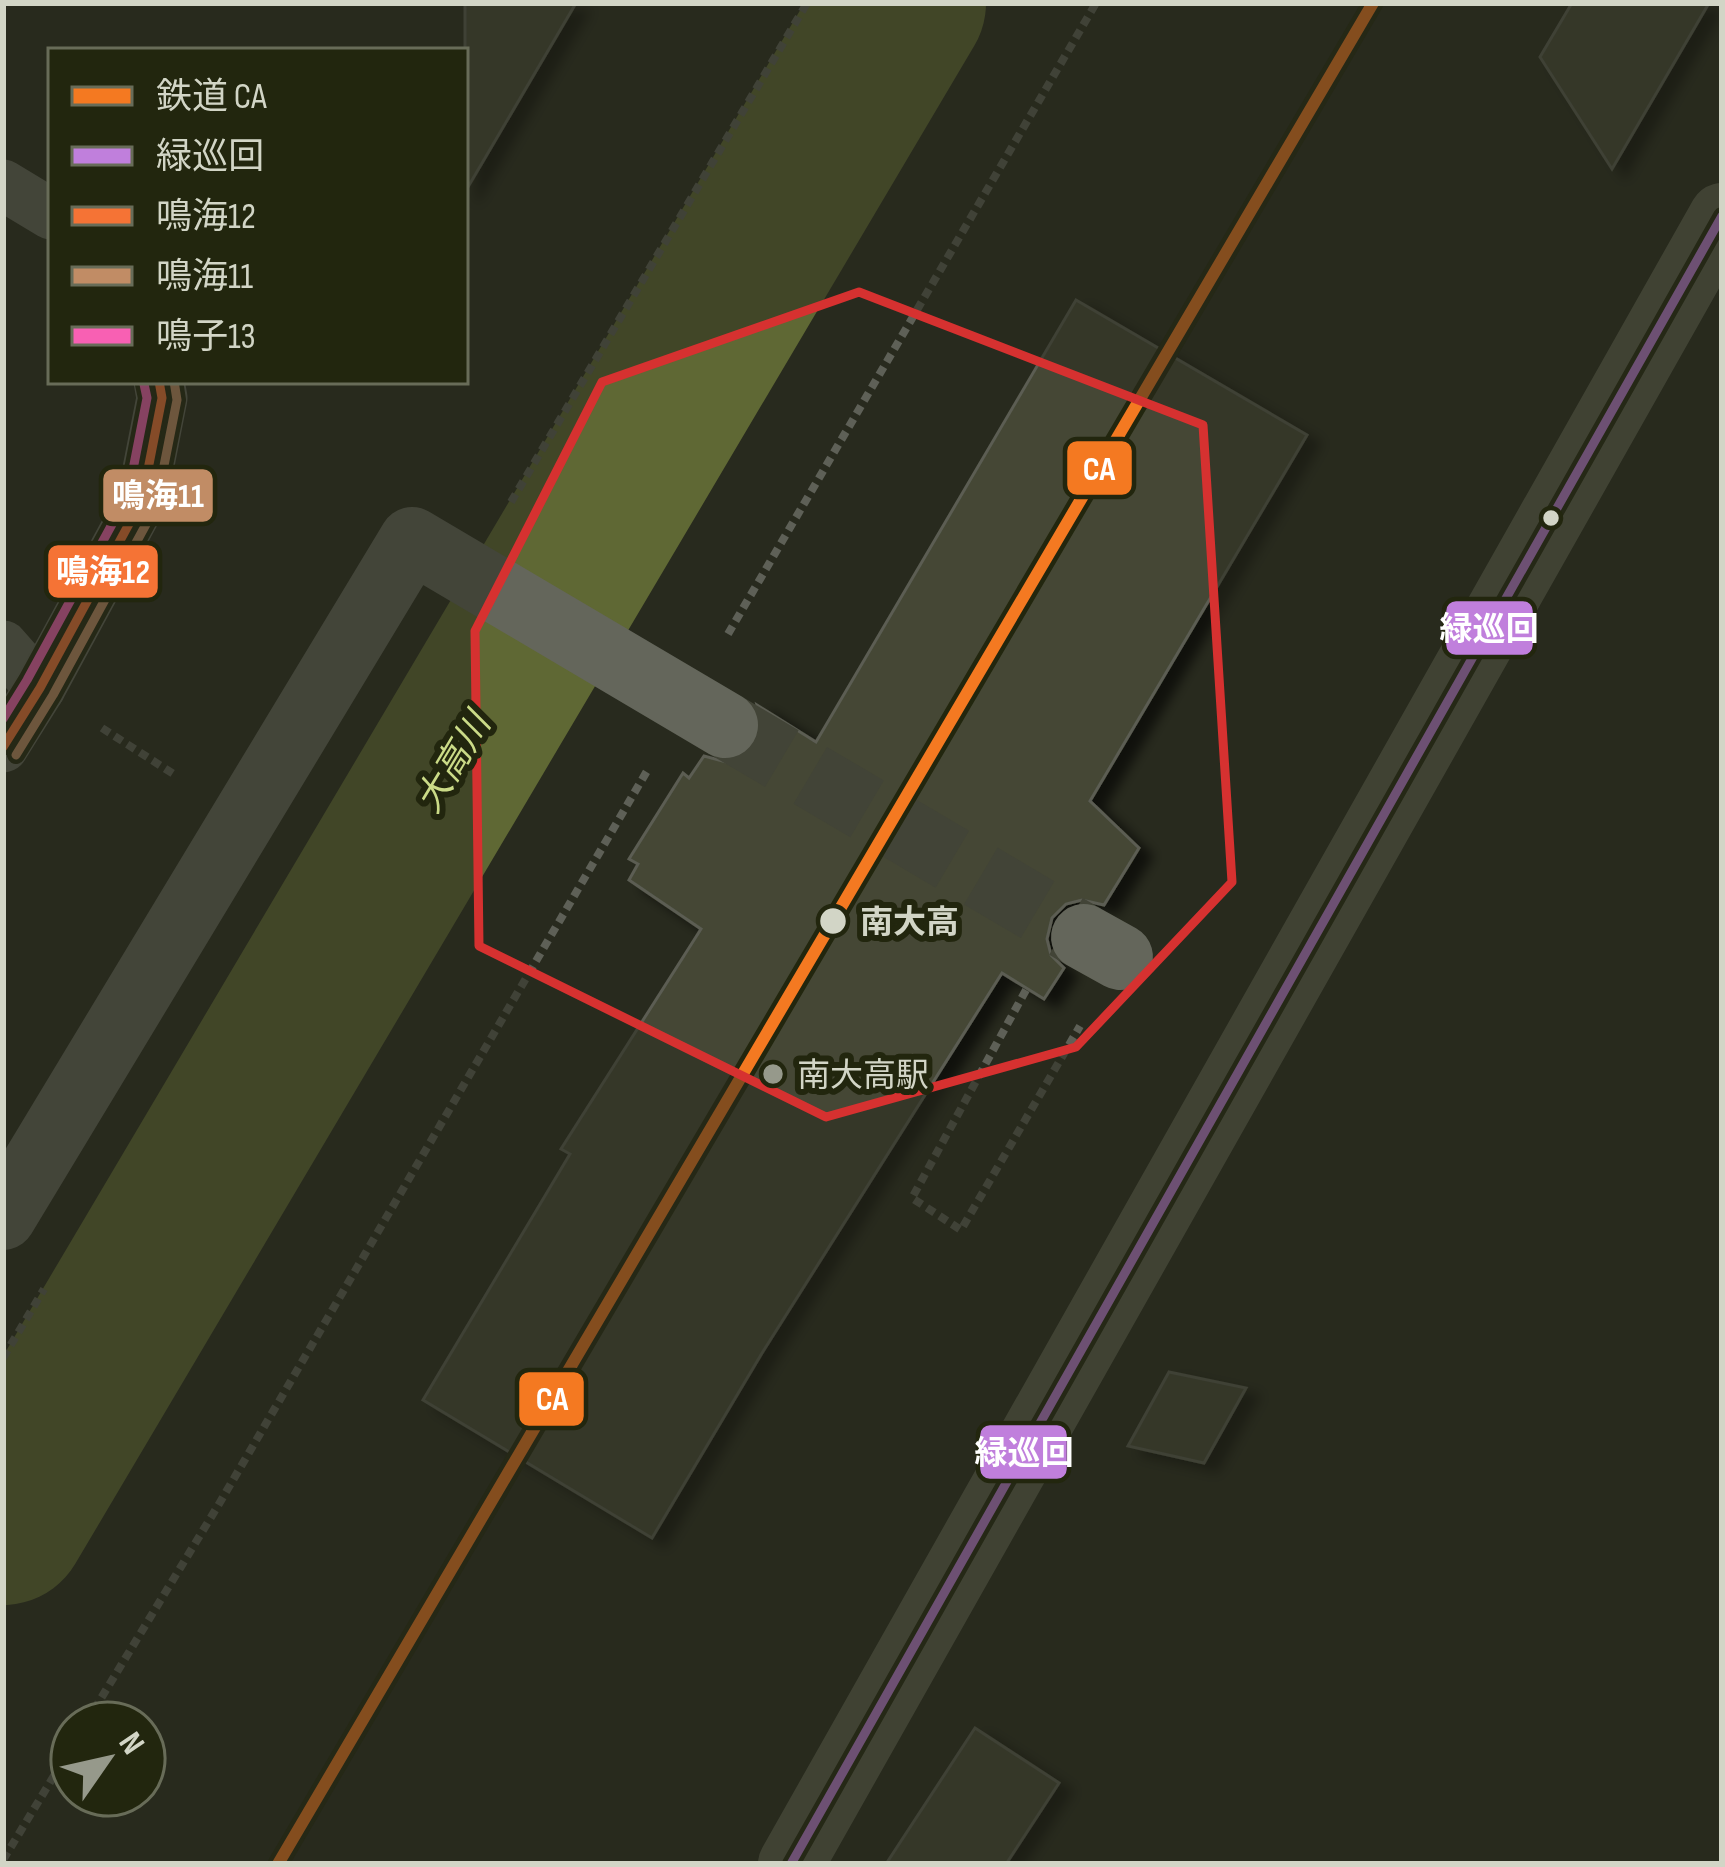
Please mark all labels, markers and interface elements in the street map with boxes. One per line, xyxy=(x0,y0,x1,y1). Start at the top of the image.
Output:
legend xyxy=(48,48,468,384)
text: 鉄道 CA xyxy=(156,76,267,119)
text: 緑巡回 xyxy=(156,136,264,179)
text: 鳴海12 xyxy=(156,196,256,239)
text: 鳴海11 xyxy=(156,256,254,299)
text: 鳴子13 xyxy=(156,316,256,359)
line badge: CA xyxy=(1065,439,1134,497)
text: CA xyxy=(1083,450,1116,490)
line badge: 鳴海11 xyxy=(101,467,215,524)
text: 鳴海11 xyxy=(112,477,204,517)
unlabelled marker xyxy=(1540,507,1562,529)
line badge: 鳴海12 xyxy=(46,543,160,600)
text: 鳴海12 xyxy=(56,553,150,593)
line badge: 緑巡回 xyxy=(1444,599,1535,657)
text: 緑巡回 xyxy=(1440,610,1539,650)
water label: 大高川 xyxy=(408,703,502,821)
place label: 南大高 xyxy=(860,903,959,943)
marker: 南大高 xyxy=(817,905,849,937)
place label: 南大高駅 xyxy=(797,1056,929,1096)
marker: 南大高駅 xyxy=(760,1061,786,1087)
line badge: CA xyxy=(517,1370,586,1428)
text: CA xyxy=(536,1380,569,1420)
line badge: 緑巡回 xyxy=(978,1423,1069,1481)
text: 緑巡回 xyxy=(975,1434,1074,1474)
north arrow xyxy=(48,1699,168,1819)
text: N xyxy=(110,1725,153,1762)

